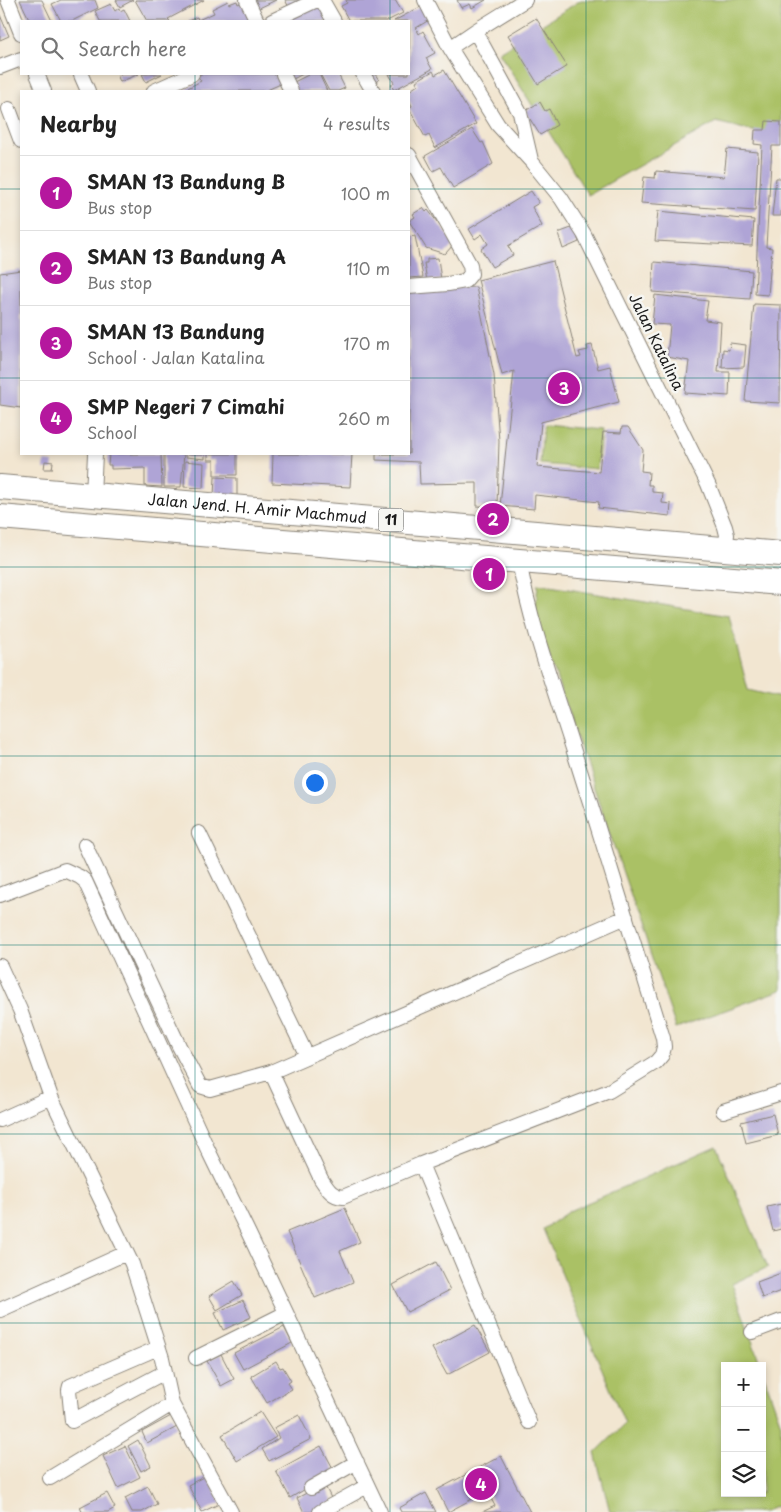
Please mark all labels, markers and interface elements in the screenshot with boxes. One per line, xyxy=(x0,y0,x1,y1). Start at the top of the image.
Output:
search box xyxy=(20,20,410,75)
icon: search xyxy=(38,34,66,62)
text: Search here xyxy=(78,34,187,62)
text: Nearby xyxy=(40,107,117,139)
text: 4 results xyxy=(323,111,390,135)
text: SMAN 13 Bandung B xyxy=(87,167,285,195)
text: 1 xyxy=(52,181,60,205)
text: 100 m xyxy=(341,181,390,205)
text: Bus stop xyxy=(87,195,152,219)
text: SMAN 13 Bandung A xyxy=(87,242,286,270)
text: 2 xyxy=(50,256,62,280)
text: 110 m xyxy=(347,256,390,280)
text: Bus stop xyxy=(87,270,152,294)
street label: Jalan Katalina xyxy=(624,289,691,394)
text: SMAN 13 Bandung xyxy=(87,317,265,345)
text: 3 xyxy=(51,331,61,355)
text: 170 m xyxy=(344,331,390,355)
text: School · Jalan Katalina xyxy=(87,345,264,369)
pin: 3 xyxy=(548,369,580,407)
text: SMP Negeri 7 Cimahi xyxy=(87,392,285,420)
text: 4 xyxy=(51,406,61,430)
text: 260 m xyxy=(338,406,390,430)
text: School xyxy=(87,420,137,444)
street label: Jalan Jend. H. Amir Machmud xyxy=(147,487,368,528)
pin: 2 xyxy=(477,500,509,538)
road number: 11 xyxy=(378,508,404,532)
pin: 1 xyxy=(473,555,505,593)
your location xyxy=(302,770,328,796)
map controls xyxy=(721,1362,766,1497)
button: + xyxy=(721,1362,766,1407)
button: − xyxy=(721,1407,766,1452)
button: layers xyxy=(721,1452,766,1497)
pin: 4 xyxy=(465,1465,497,1503)

